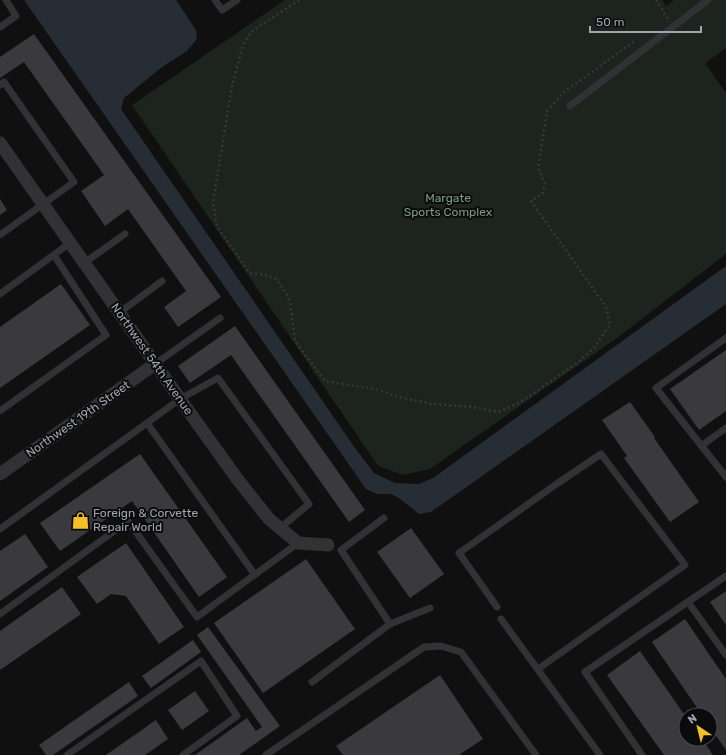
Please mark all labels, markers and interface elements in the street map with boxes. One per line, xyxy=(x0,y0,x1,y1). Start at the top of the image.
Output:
scale bar xyxy=(590,8,701,34)
text: 50 m xyxy=(596,15,624,29)
park label: Margate Sports Complex xyxy=(404,191,493,219)
street label: Northwest 54th Avenue xyxy=(108,301,196,418)
street label: Northwest 19th Street xyxy=(23,378,133,460)
place label: Foreign & Corvette Repair World xyxy=(93,506,198,534)
shop icon: Foreign & Corvette Repair World xyxy=(70,510,90,530)
north arrow xyxy=(678,707,718,747)
text: N xyxy=(686,712,700,727)

